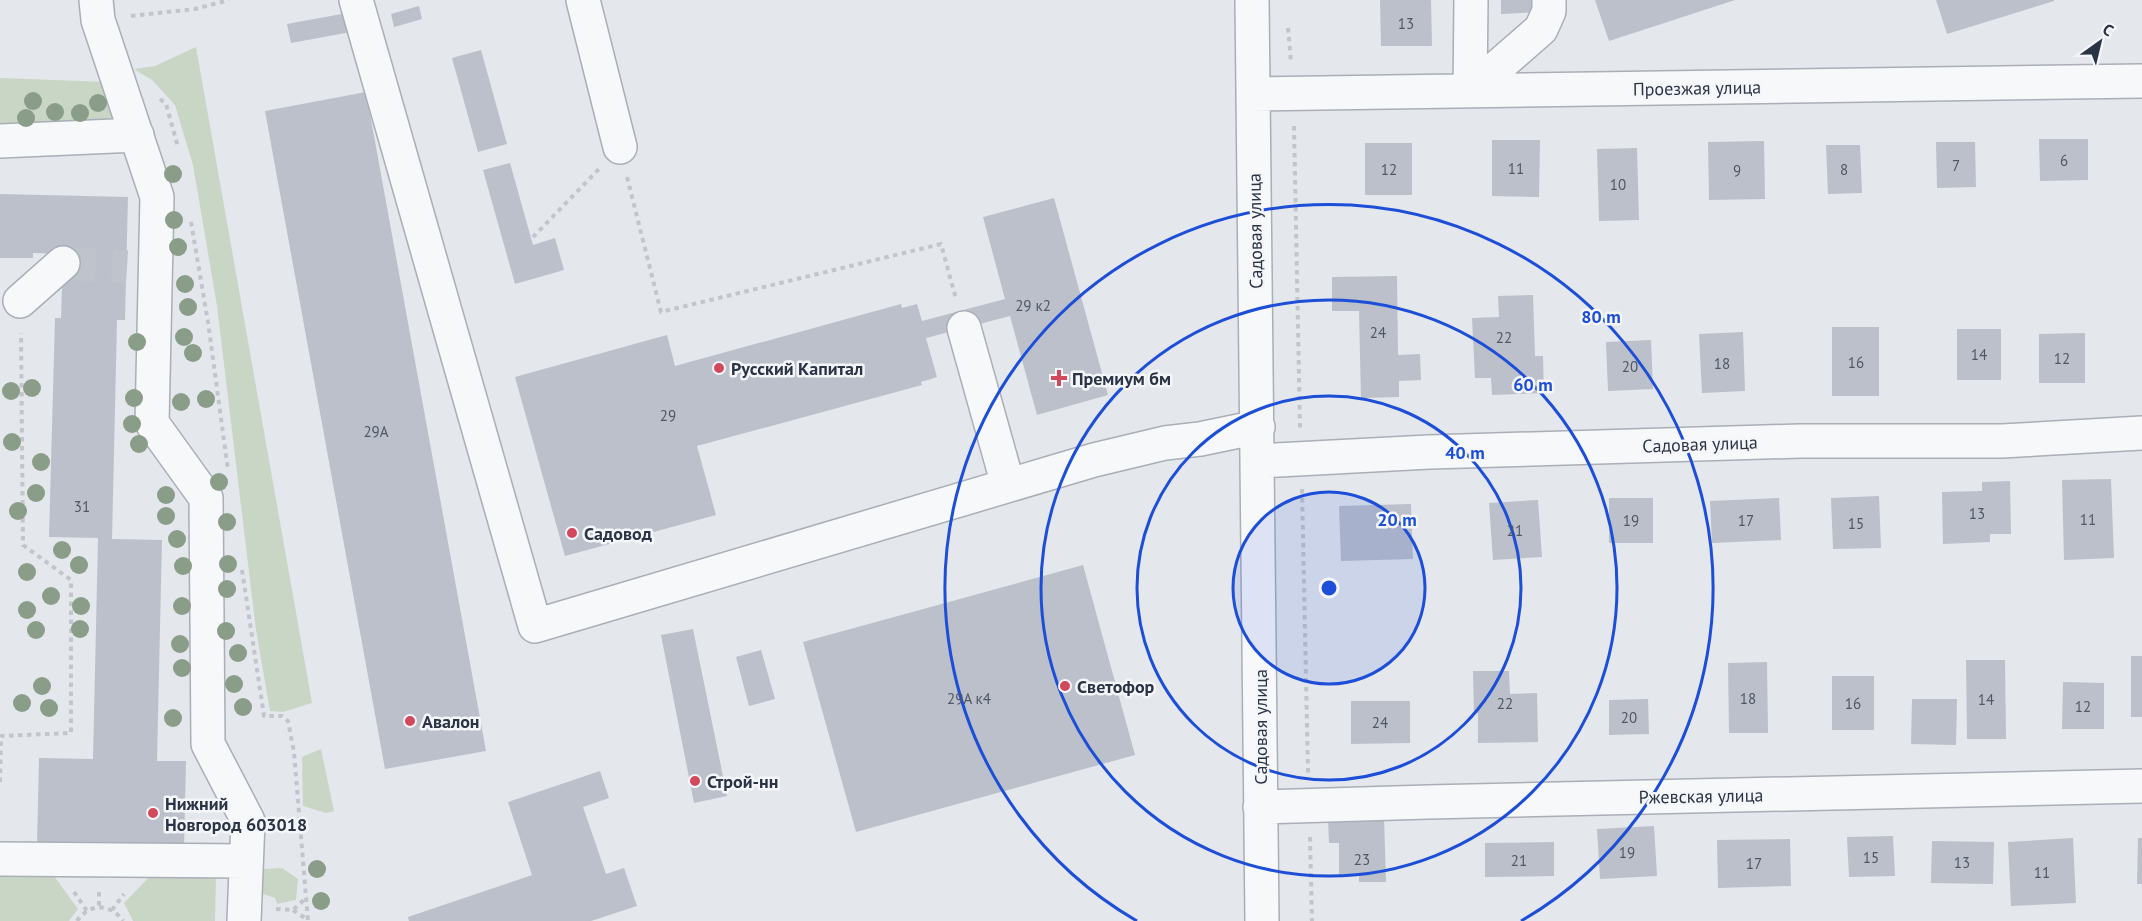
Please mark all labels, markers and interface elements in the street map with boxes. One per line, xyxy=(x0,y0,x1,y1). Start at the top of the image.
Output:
north arrow xyxy=(2070,12,2130,72)
house number: 13 xyxy=(1398,14,1414,33)
text: С xyxy=(2099,19,2118,40)
street label: Проезжая улица xyxy=(1633,75,1761,101)
house number: 6 xyxy=(2060,151,2068,170)
house number: 7 xyxy=(1952,156,1960,175)
house number: 11 xyxy=(1508,159,1524,178)
house number: 12 xyxy=(1381,160,1397,179)
house number: 8 xyxy=(1840,160,1848,179)
house number: 9 xyxy=(1733,161,1741,180)
street label: Садовая улица xyxy=(1242,173,1268,289)
house number: 10 xyxy=(1610,175,1626,194)
house number: 29 к2 xyxy=(1015,296,1051,315)
text: 80 m xyxy=(1581,305,1621,328)
house number: 24 xyxy=(1370,323,1386,342)
house number: 22 xyxy=(1496,328,1512,347)
house number: 14 xyxy=(1971,345,1987,364)
house number: 12 xyxy=(2054,349,2070,368)
house number: 16 xyxy=(1848,353,1864,372)
house number: 18 xyxy=(1714,354,1730,373)
place label: Русский Капитал xyxy=(731,357,863,380)
house number: 20 xyxy=(1622,357,1638,376)
marker: Русский Капитал xyxy=(712,361,726,375)
place label: Премиум бм xyxy=(1072,367,1171,390)
marker: Премиум бм xyxy=(1050,369,1068,387)
text: 60 m xyxy=(1513,373,1553,396)
house number: 29 xyxy=(660,406,676,425)
house number: 29А xyxy=(363,422,389,441)
street label: Садовая улица xyxy=(1642,430,1758,458)
text: 40 m xyxy=(1445,441,1485,464)
house number: 31 xyxy=(74,497,90,516)
house number: 13 xyxy=(1969,504,1985,523)
text: 20 m xyxy=(1377,508,1417,531)
house number: 11 xyxy=(2080,510,2096,529)
house number: 19 xyxy=(1623,511,1639,530)
house number: 17 xyxy=(1738,511,1754,530)
house number: 15 xyxy=(1848,514,1864,533)
house number: 21 xyxy=(1507,521,1523,540)
place label: Садовод xyxy=(584,522,652,545)
marker: Садовод xyxy=(565,526,579,540)
centre of rings xyxy=(1319,578,1339,598)
street label: Садовая улица xyxy=(1249,669,1272,785)
place label: Светофор xyxy=(1077,675,1155,698)
marker: Светофор xyxy=(1058,679,1072,693)
house number: 29А к4 xyxy=(947,689,991,708)
house number: 18 xyxy=(1740,689,1756,708)
house number: 14 xyxy=(1978,690,1994,709)
house number: 22 xyxy=(1497,694,1513,713)
house number: 16 xyxy=(1845,694,1861,713)
house number: 12 xyxy=(2075,697,2091,716)
house number: 20 xyxy=(1621,708,1637,727)
place label: Авалон xyxy=(422,710,480,733)
house number: 24 xyxy=(1372,713,1388,732)
marker: Авалон xyxy=(403,714,417,728)
place label: Строй-нн xyxy=(707,770,778,793)
marker: Строй-нн xyxy=(688,774,702,788)
street label: Ржевская улица xyxy=(1638,783,1764,809)
place label: Нижний Новгород 603018 xyxy=(165,792,307,836)
marker: Нижний Новгород 603018 xyxy=(146,806,160,820)
house number: 19 xyxy=(1619,843,1635,862)
house number: 15 xyxy=(1863,848,1879,867)
house number: 23 xyxy=(1354,850,1370,869)
house number: 21 xyxy=(1511,851,1527,870)
house number: 13 xyxy=(1954,853,1970,872)
house number: 17 xyxy=(1746,854,1762,873)
house number: 11 xyxy=(2034,863,2050,882)

